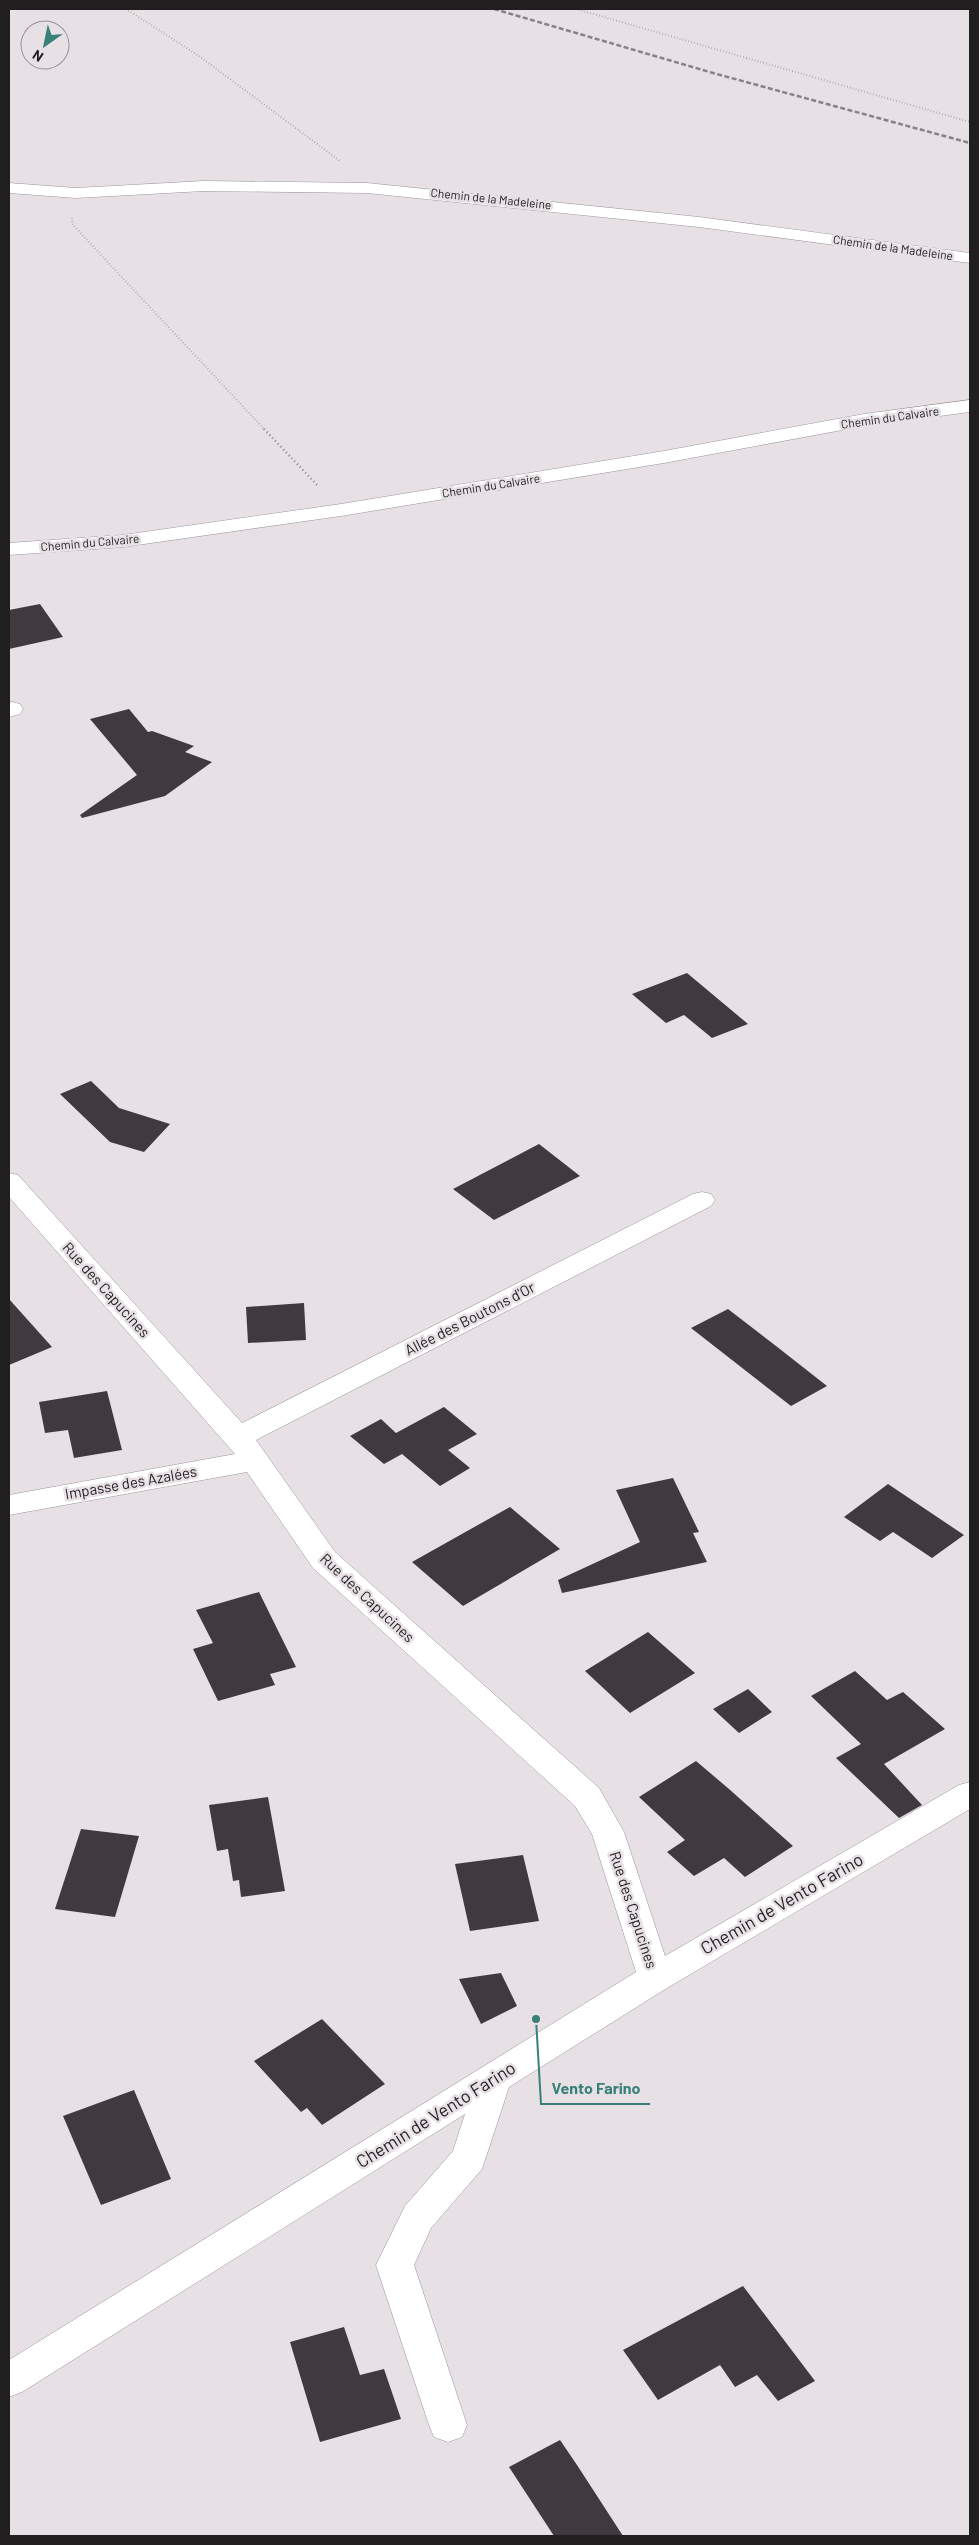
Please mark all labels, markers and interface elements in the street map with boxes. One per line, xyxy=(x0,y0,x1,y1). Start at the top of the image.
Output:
north arrow xyxy=(20,20,70,70)
text: N xyxy=(29,47,46,66)
street label: Chemin de la Madeleine xyxy=(430,185,552,211)
street label: Chemin de la Madeleine xyxy=(832,232,954,262)
street label: Chemin du Calvaire xyxy=(840,403,940,431)
street label: Chemin du Calvaire xyxy=(441,470,541,500)
street label: Chemin du Calvaire xyxy=(40,531,140,553)
street label: Rue des Capucines xyxy=(59,1238,154,1341)
street label: Allée des Boutons d'Or xyxy=(402,1277,538,1359)
street label: Impasse des Azalées xyxy=(63,1462,198,1502)
street label: Rue des Capucines xyxy=(317,1549,418,1646)
street label: Chemin de Vento Farino xyxy=(696,1848,867,1959)
street label: Rue des Capucines xyxy=(607,1849,661,1971)
street label: Chemin de Vento Farino xyxy=(352,2056,519,2172)
callout: Vento Farino xyxy=(541,2073,650,2104)
text: Vento Farino xyxy=(552,2078,641,2097)

